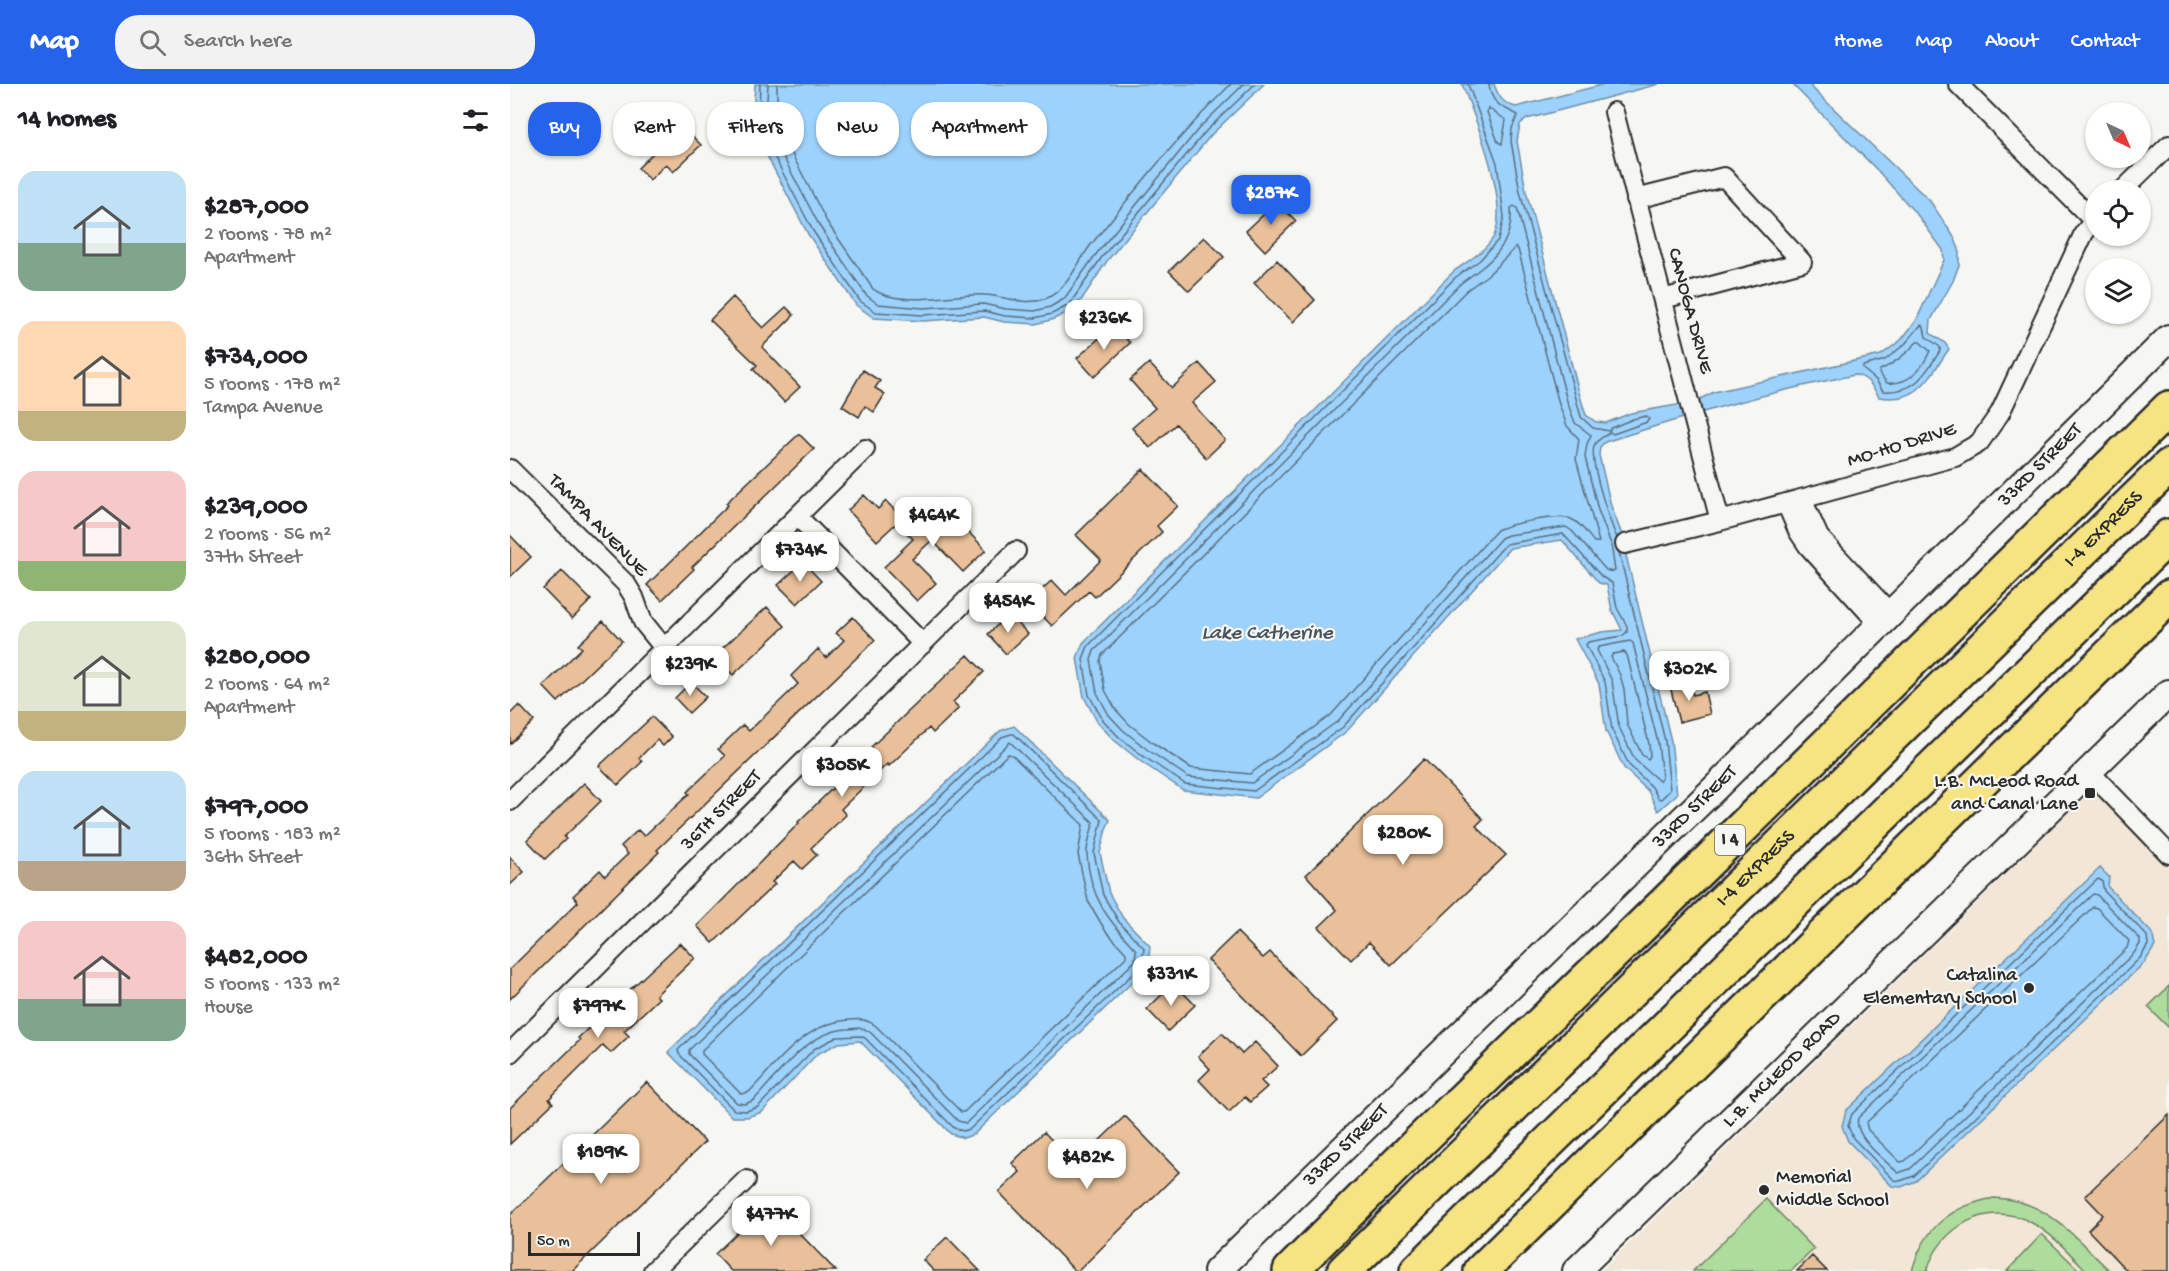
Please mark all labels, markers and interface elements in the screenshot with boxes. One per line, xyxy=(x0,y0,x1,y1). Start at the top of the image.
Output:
search box xyxy=(115,15,535,69)
text: Map xyxy=(30,26,79,59)
icon: search xyxy=(136,26,169,59)
text: Search here xyxy=(184,29,292,55)
text: Home xyxy=(1834,30,1882,55)
text: Map xyxy=(1915,30,1952,55)
text: About xyxy=(1985,30,2038,55)
text: Contact xyxy=(2071,30,2139,55)
chip: Buy xyxy=(528,102,601,156)
chip: Rent xyxy=(613,102,695,156)
chip: Filters xyxy=(707,102,804,156)
chip: New xyxy=(816,102,899,156)
chip: Apartment xyxy=(911,102,1047,156)
north arrow xyxy=(2085,102,2151,168)
map controls xyxy=(2085,102,2151,324)
icon: filters xyxy=(459,104,492,137)
text: 14 homes xyxy=(18,105,116,136)
pin: $287K xyxy=(1229,175,1313,226)
button: locate xyxy=(2085,180,2151,246)
text: $287K xyxy=(1245,183,1297,206)
text: $287,000 xyxy=(204,193,309,224)
icon: home xyxy=(66,195,138,267)
text: 2 rooms · 78 m² xyxy=(204,224,332,247)
street label: CANOGA DRIVE xyxy=(1661,246,1717,378)
text: Apartment xyxy=(204,247,294,270)
button: layers xyxy=(2085,258,2151,324)
pin: $236K xyxy=(1062,300,1146,351)
text: $236K xyxy=(1079,308,1129,331)
text: $734,000 xyxy=(204,343,307,374)
icon: home xyxy=(66,345,138,417)
text: 5 rooms · 178 m² xyxy=(204,374,341,397)
text: Tampa Avenue xyxy=(204,397,323,420)
street label: MO-HO DRIVE xyxy=(1845,418,1961,473)
street label: 33RD STREET xyxy=(1993,418,2088,513)
street label: TAMPA AVENUE xyxy=(542,469,653,583)
street label: I-4 EXPRESS xyxy=(2060,485,2149,573)
text: $239,000 xyxy=(204,493,307,524)
icon: home xyxy=(66,495,138,567)
pin: $464K xyxy=(891,497,975,548)
text: $464K xyxy=(908,505,958,528)
text: 2 rooms · 56 m² xyxy=(204,524,331,547)
pin: $734K xyxy=(758,532,842,583)
text: $734K xyxy=(775,540,825,563)
text: 37th Street xyxy=(204,547,302,570)
pin: $454K xyxy=(966,583,1050,634)
text: $454K xyxy=(983,591,1033,614)
water label: Lake Catherine xyxy=(1201,622,1334,647)
text: $280,000 xyxy=(204,643,310,674)
icon: home xyxy=(66,645,138,717)
pin: $239K xyxy=(648,646,732,697)
pin: $302K xyxy=(1647,651,1731,702)
text: $239K xyxy=(665,654,715,677)
text: $302K xyxy=(1663,659,1715,682)
text: 2 rooms · 64 m² xyxy=(204,674,330,697)
text: Apartment xyxy=(204,697,294,720)
pin: $305K xyxy=(800,747,884,798)
text: $305K xyxy=(816,755,868,778)
street label: 33RD STREET xyxy=(1647,760,1743,854)
street label: 36TH STREET xyxy=(676,765,768,857)
place label: L.B. McLeod Road and Canal Lane xyxy=(1934,771,2080,817)
marker: L.B. McLeod Road and Canal Lane xyxy=(2083,786,2097,800)
text: $797,000 xyxy=(204,793,308,824)
icon: home xyxy=(66,795,138,867)
pin: $280K xyxy=(1361,815,1445,866)
text: $280K xyxy=(1377,823,1429,846)
text: 5 rooms · 183 m² xyxy=(204,824,341,847)
street label: I-4 EXPRESS xyxy=(1712,825,1801,912)
road number: I 4 xyxy=(1715,825,1745,855)
text: 36th Street xyxy=(204,847,302,870)
text: $482,000 xyxy=(204,943,307,974)
icon: home xyxy=(66,945,138,1017)
pin: $331K xyxy=(1129,956,1213,1007)
text: $331K xyxy=(1147,964,1195,987)
place label: Catalina Elementary School xyxy=(1863,965,2018,1011)
text: 5 rooms · 133 m² xyxy=(204,974,340,997)
marker: Catalina Elementary School xyxy=(2022,981,2036,995)
pin: $797K xyxy=(556,988,640,1039)
text: $797K xyxy=(573,996,623,1019)
text: House xyxy=(204,997,253,1020)
street label: L.B. MCLEOD ROAD xyxy=(1718,1006,1847,1133)
street label: 33RD STREET xyxy=(1298,1099,1394,1193)
pin: $189K xyxy=(559,1134,643,1185)
pin: $482K xyxy=(1045,1139,1129,1190)
text: $189K xyxy=(576,1142,626,1165)
text: $482K xyxy=(1062,1147,1112,1170)
place label: Memorial Middle School xyxy=(1776,1167,1889,1213)
marker: Memorial Middle School xyxy=(1757,1183,1771,1197)
pin: $477K xyxy=(729,1196,813,1247)
text: $477K xyxy=(746,1204,796,1227)
scale bar xyxy=(528,1229,640,1256)
text: 50 m xyxy=(537,1233,570,1252)

